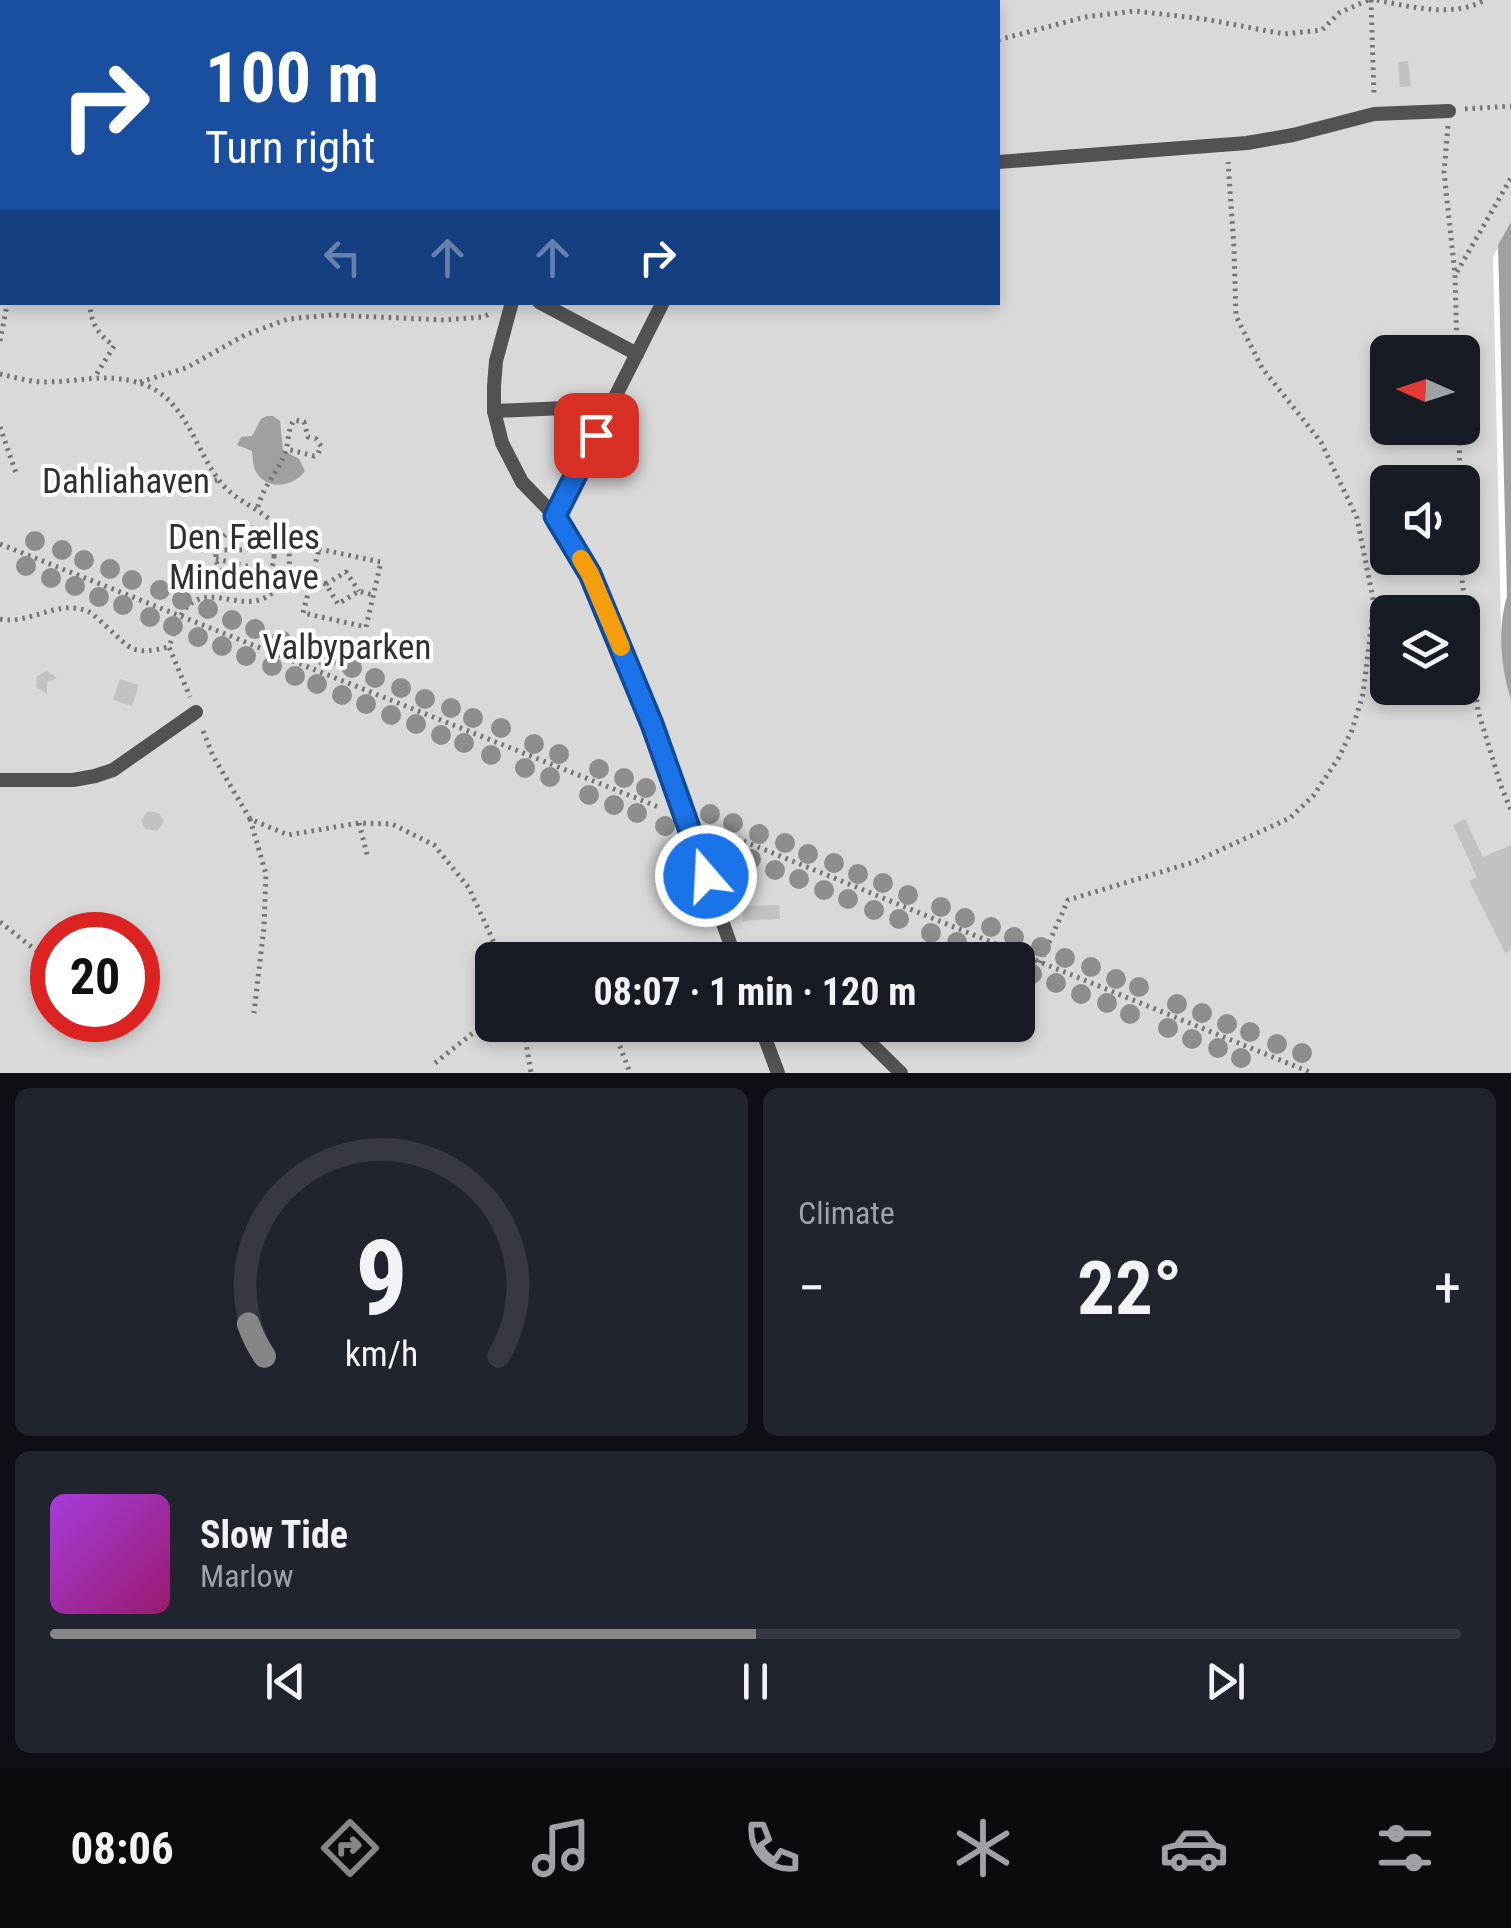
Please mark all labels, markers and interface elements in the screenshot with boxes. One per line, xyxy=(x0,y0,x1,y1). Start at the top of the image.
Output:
text: 100 m xyxy=(205,37,379,119)
icon: right xyxy=(40,40,170,170)
text: Turn right xyxy=(205,121,375,174)
icon: left xyxy=(315,230,370,285)
icon: ahead xyxy=(420,230,475,285)
icon: ahead xyxy=(525,230,580,285)
icon: right xyxy=(630,230,685,285)
north arrow xyxy=(1370,335,1480,445)
map controls xyxy=(1370,335,1480,705)
pin xyxy=(554,393,639,478)
icon: arrive xyxy=(569,408,624,463)
park label: Dahliahaven xyxy=(42,461,210,502)
button: sound xyxy=(1370,465,1480,575)
park label: Den Fælles Mindehave xyxy=(168,517,320,598)
button: layers xyxy=(1370,595,1480,705)
park label: Valbyparken xyxy=(263,627,431,668)
position arrow xyxy=(654,824,758,928)
speed limit sign: 20 xyxy=(30,912,160,1042)
text: 08:07 · 1 min · 120 m xyxy=(594,970,916,1014)
text: Climate xyxy=(798,1194,895,1232)
text: 9 xyxy=(355,1218,408,1339)
text: 22° xyxy=(1077,1244,1182,1332)
text: − xyxy=(798,1256,826,1320)
text: + xyxy=(1434,1256,1461,1320)
text: km/h xyxy=(345,1333,418,1375)
text: Slow Tide xyxy=(200,1513,348,1557)
text: Marlow xyxy=(200,1557,293,1595)
icon: previous xyxy=(258,1654,313,1709)
icon: pause xyxy=(728,1654,783,1709)
icon: next xyxy=(1198,1654,1253,1709)
icon: directions xyxy=(315,1813,385,1883)
icon: music xyxy=(526,1813,596,1883)
icon: phone xyxy=(737,1813,807,1883)
icon: climate xyxy=(948,1813,1018,1883)
icon: car xyxy=(1159,1813,1229,1883)
icon: filters xyxy=(1370,1813,1440,1883)
text: 08:06 xyxy=(71,1822,174,1875)

